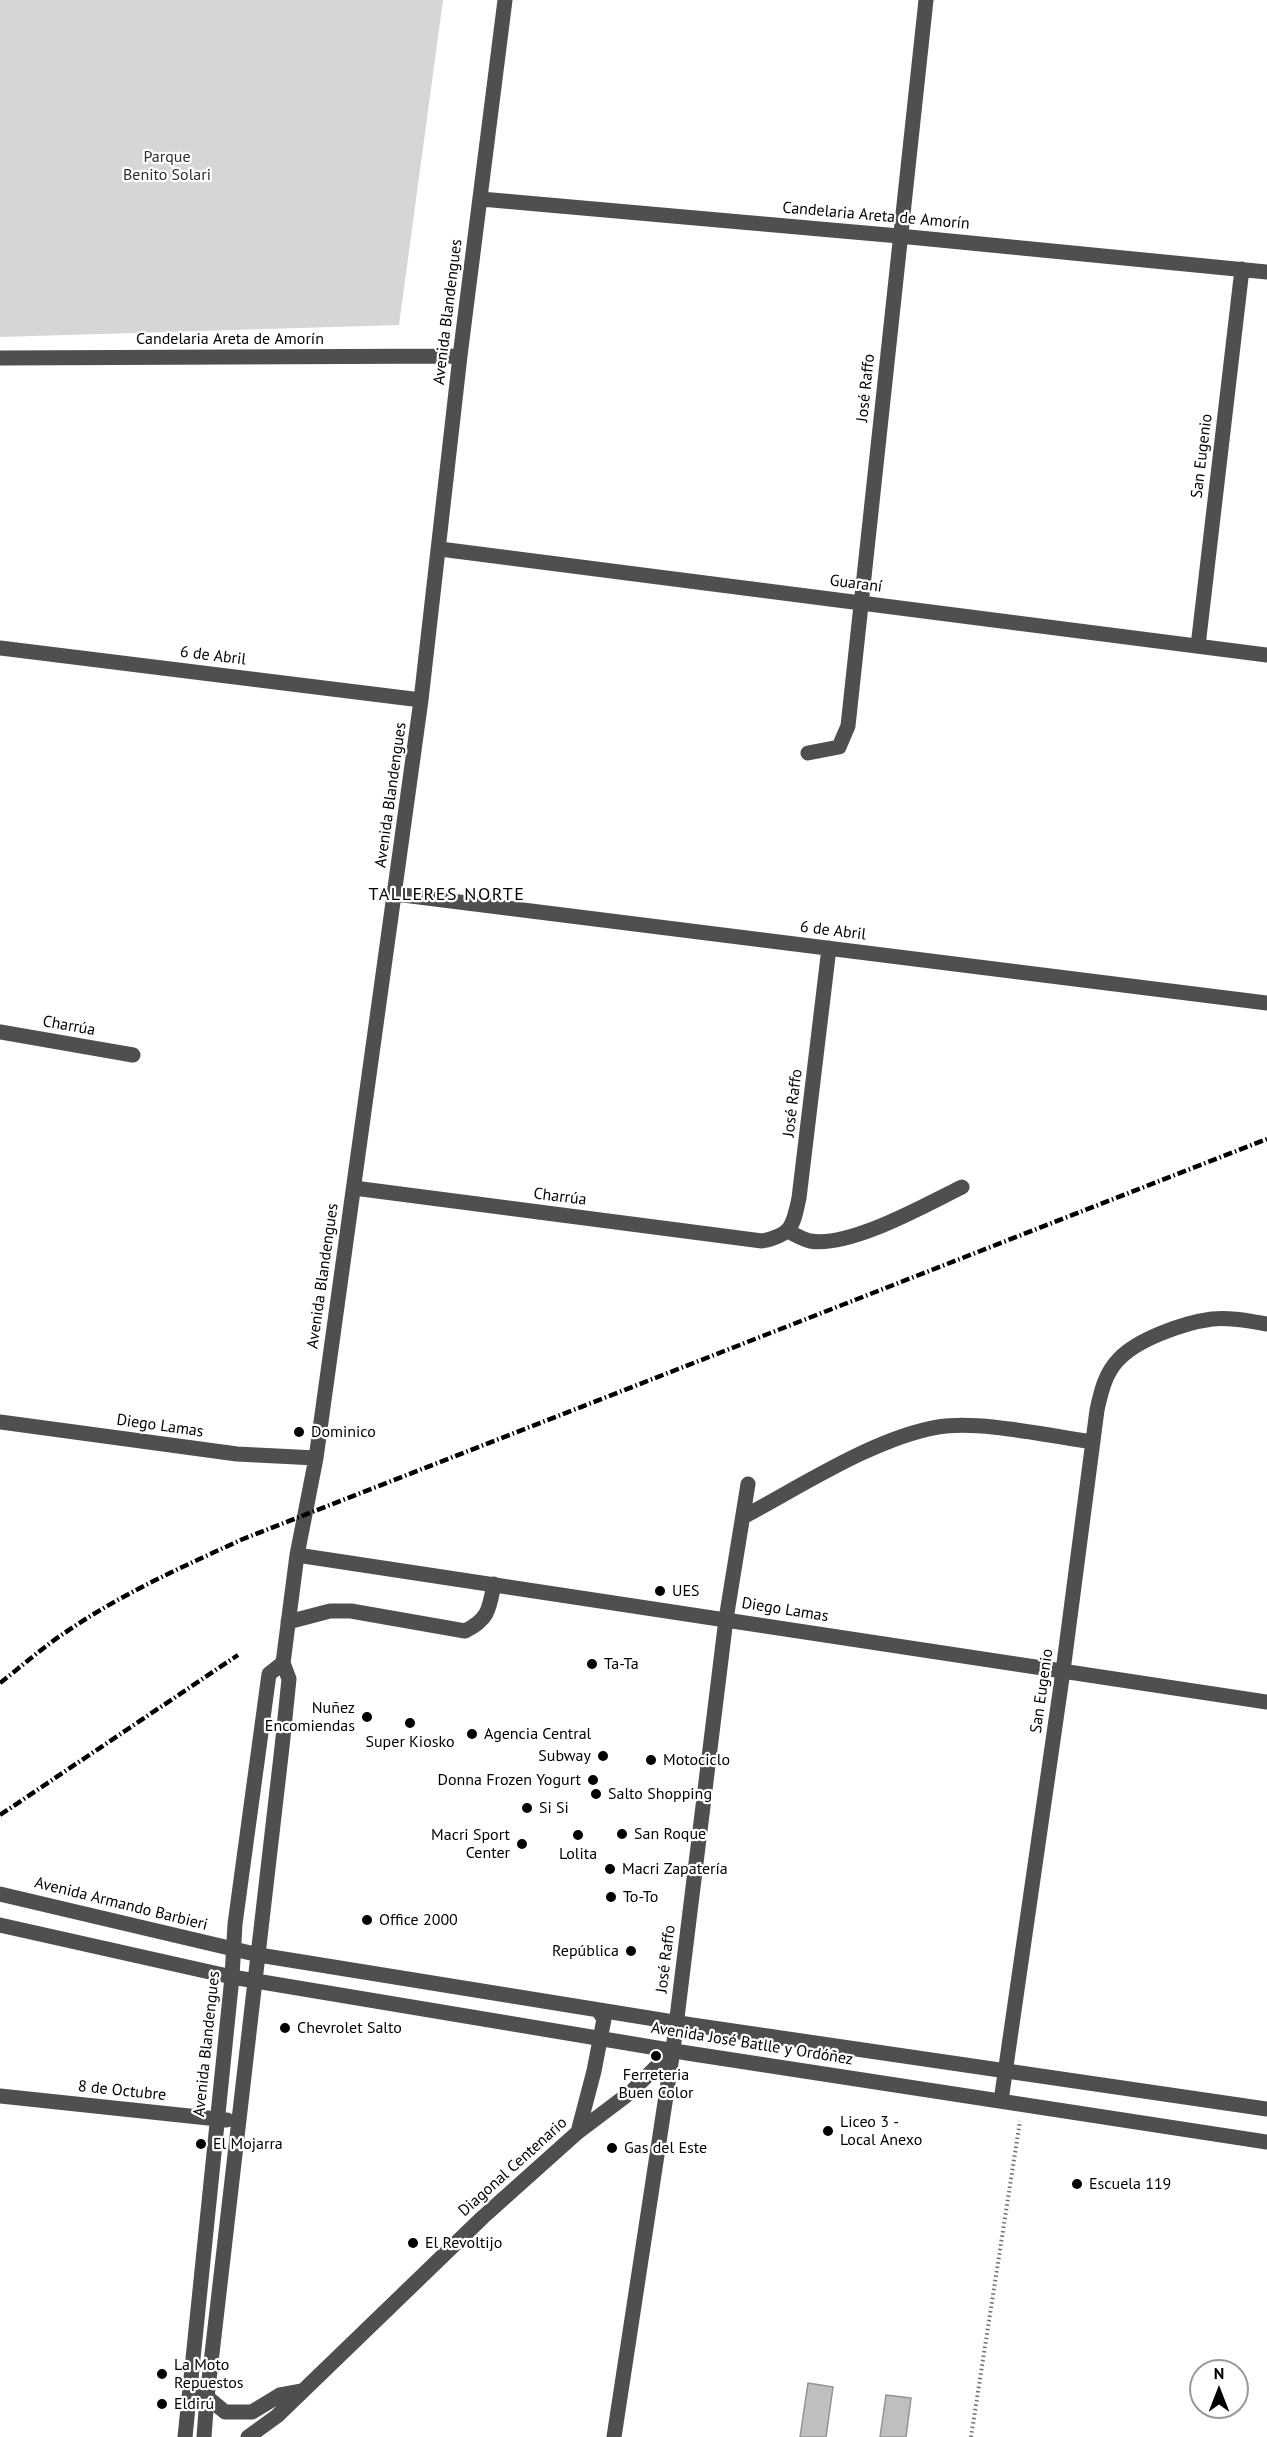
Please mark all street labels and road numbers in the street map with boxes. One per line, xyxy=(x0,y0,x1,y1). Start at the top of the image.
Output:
street label: Candelaria Areta de Amorín xyxy=(782,198,970,234)
street label: Avenida Blandengues xyxy=(430,238,466,386)
street label: Candelaria Areta de Amorín xyxy=(136,329,324,349)
street label: José Raffo xyxy=(853,353,879,423)
street label: San Eugenio xyxy=(1187,413,1217,499)
street label: Guaraní xyxy=(829,571,883,597)
street label: 6 de Abril xyxy=(179,642,247,670)
street label: Avenida Blandengues xyxy=(371,721,411,869)
street label: 6 de Abril xyxy=(799,917,867,945)
street label: Charrúa xyxy=(41,1012,97,1040)
street label: José Raffo xyxy=(779,1068,807,1138)
street label: Charrúa xyxy=(532,1184,588,1210)
street label: Avenida Blandengues xyxy=(303,1202,343,1350)
street label: Diego Lamas xyxy=(115,1410,205,1442)
street label: Diego Lamas xyxy=(740,1594,830,1626)
street label: San Eugenio xyxy=(1027,1648,1057,1734)
street label: Avenida Armando Barbieri xyxy=(32,1873,210,1935)
street label: José Raffo xyxy=(652,1924,680,1994)
street label: Avenida Blandengues xyxy=(190,1970,224,2118)
street label: Avenida José Batlle y Ordóñez xyxy=(650,2019,854,2069)
street label: 8 de Octubre xyxy=(77,2077,167,2105)
street label: Diagonal Centenario xyxy=(455,2113,571,2221)

